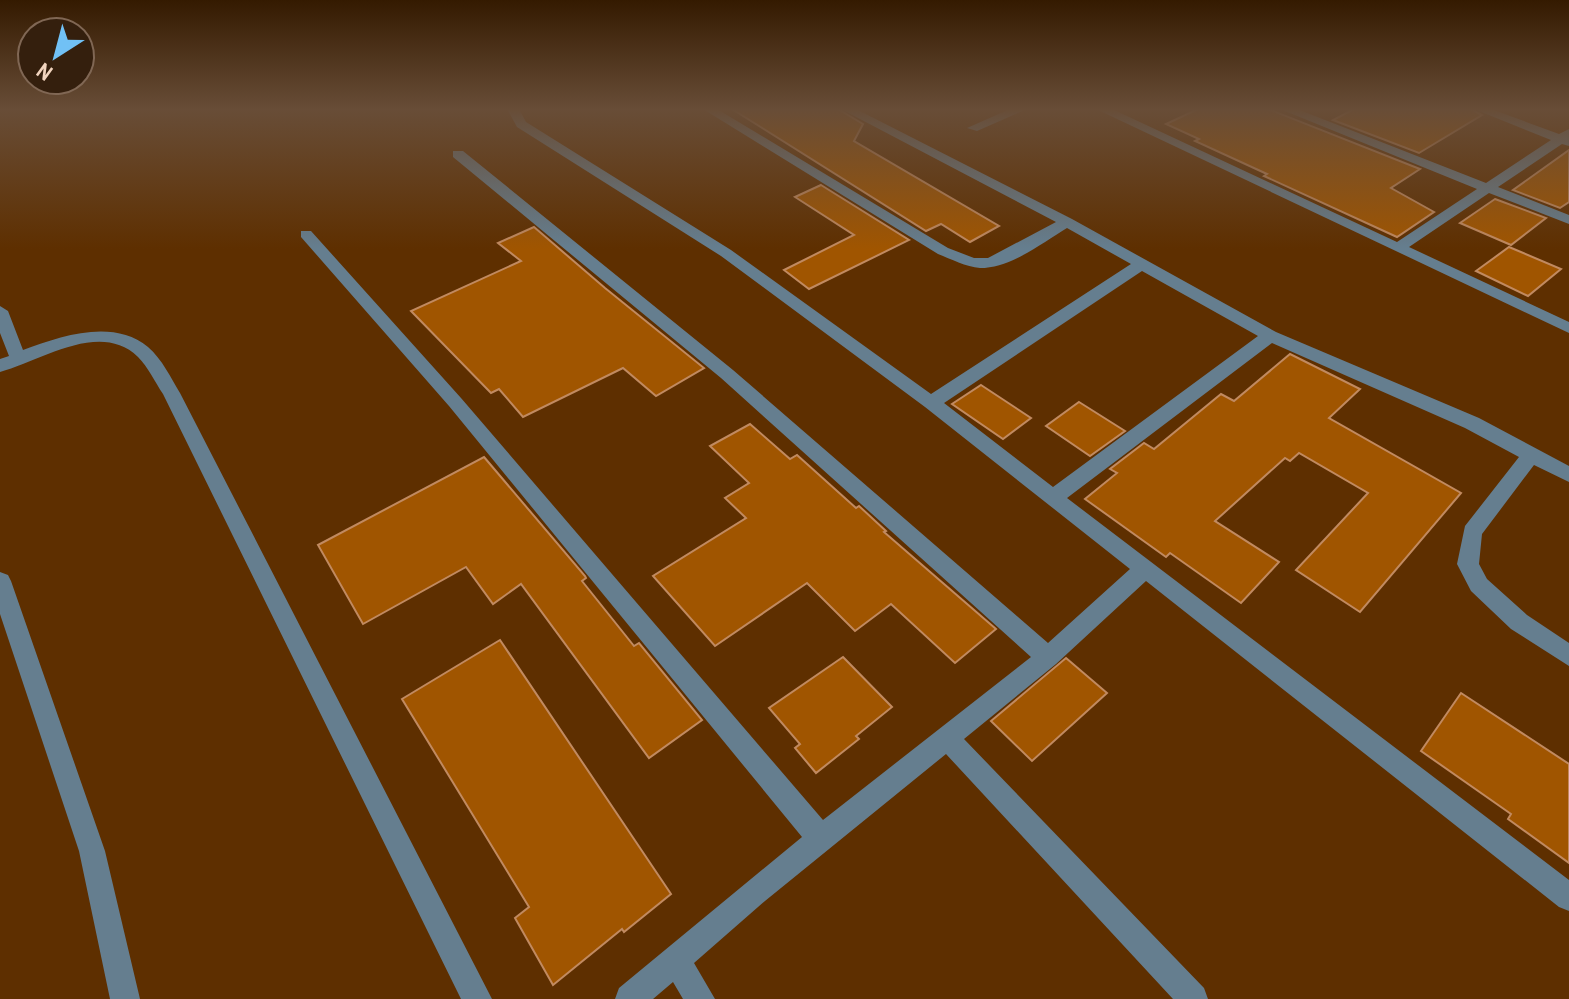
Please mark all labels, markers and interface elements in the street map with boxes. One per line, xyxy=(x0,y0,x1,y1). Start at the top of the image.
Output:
north arrow xyxy=(16,16,96,96)
text: N xyxy=(30,56,58,88)

